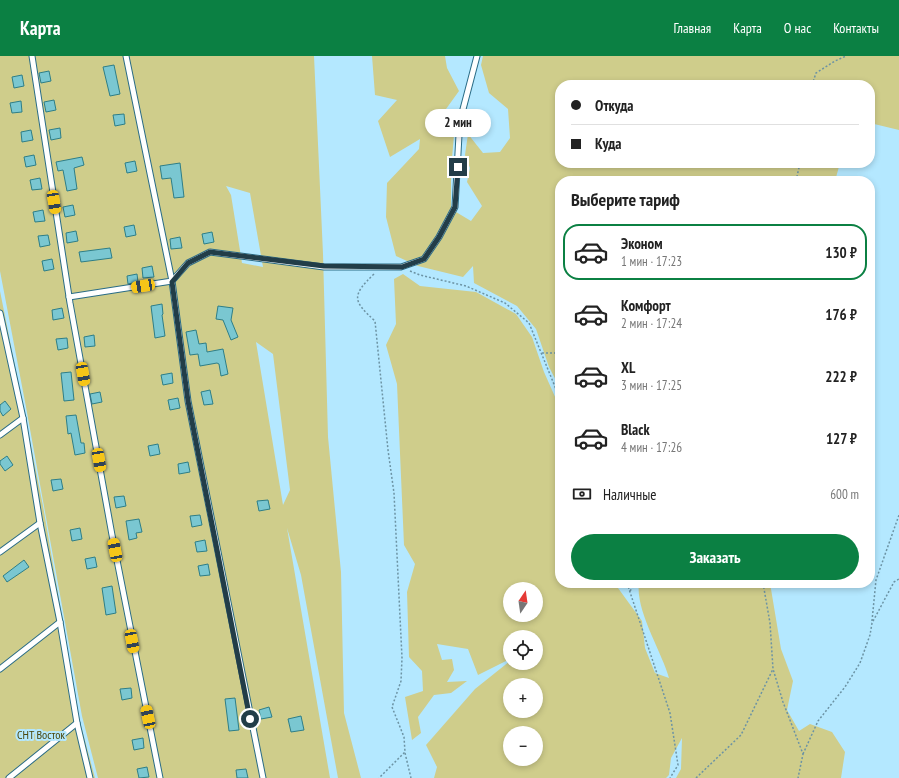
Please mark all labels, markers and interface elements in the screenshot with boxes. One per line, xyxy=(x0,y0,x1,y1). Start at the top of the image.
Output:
text: Карта xyxy=(20,16,61,40)
text: Главная xyxy=(673,19,711,37)
text: Карта xyxy=(733,19,762,37)
text: О нас xyxy=(784,19,811,37)
text: Контакты xyxy=(833,19,879,37)
text: Откуда xyxy=(595,96,634,115)
callout: 2 мин xyxy=(425,109,491,137)
text: 2 мин xyxy=(444,114,472,131)
text: Куда xyxy=(595,134,622,153)
route end xyxy=(449,158,467,176)
text: Выберите тариф xyxy=(571,188,680,211)
car xyxy=(46,189,62,215)
icon: car xyxy=(573,234,609,270)
text: Эконом xyxy=(621,234,662,253)
text: 130 ₽ xyxy=(825,243,857,262)
text: 1 мин · 17:23 xyxy=(621,253,682,270)
car xyxy=(130,278,156,294)
icon: car xyxy=(573,296,609,332)
text: Комфорт xyxy=(621,296,671,315)
text: 176 ₽ xyxy=(825,305,857,324)
text: 2 мин · 17:24 xyxy=(621,315,682,332)
icon: car xyxy=(573,358,609,394)
text: XL xyxy=(621,358,635,377)
car xyxy=(75,361,91,387)
text: 222 ₽ xyxy=(825,367,857,386)
text: 3 мин · 17:25 xyxy=(621,377,682,394)
icon: car xyxy=(573,420,609,456)
text: Black xyxy=(621,420,650,439)
text: 127 ₽ xyxy=(826,429,857,448)
text: 4 мин · 17:26 xyxy=(621,439,682,456)
car xyxy=(91,447,107,473)
icon: cash xyxy=(571,483,593,505)
text: Наличные xyxy=(603,485,656,504)
text: 600 m xyxy=(830,486,859,503)
button: Заказать xyxy=(571,534,859,580)
car xyxy=(107,537,123,563)
north arrow xyxy=(503,582,543,622)
map controls xyxy=(503,582,543,766)
car xyxy=(124,628,140,654)
button: locate xyxy=(503,630,543,670)
button: + xyxy=(503,678,543,718)
car xyxy=(140,704,156,730)
route start xyxy=(241,710,259,728)
button: − xyxy=(503,726,543,766)
park label: СНТ Восток xyxy=(17,727,65,742)

